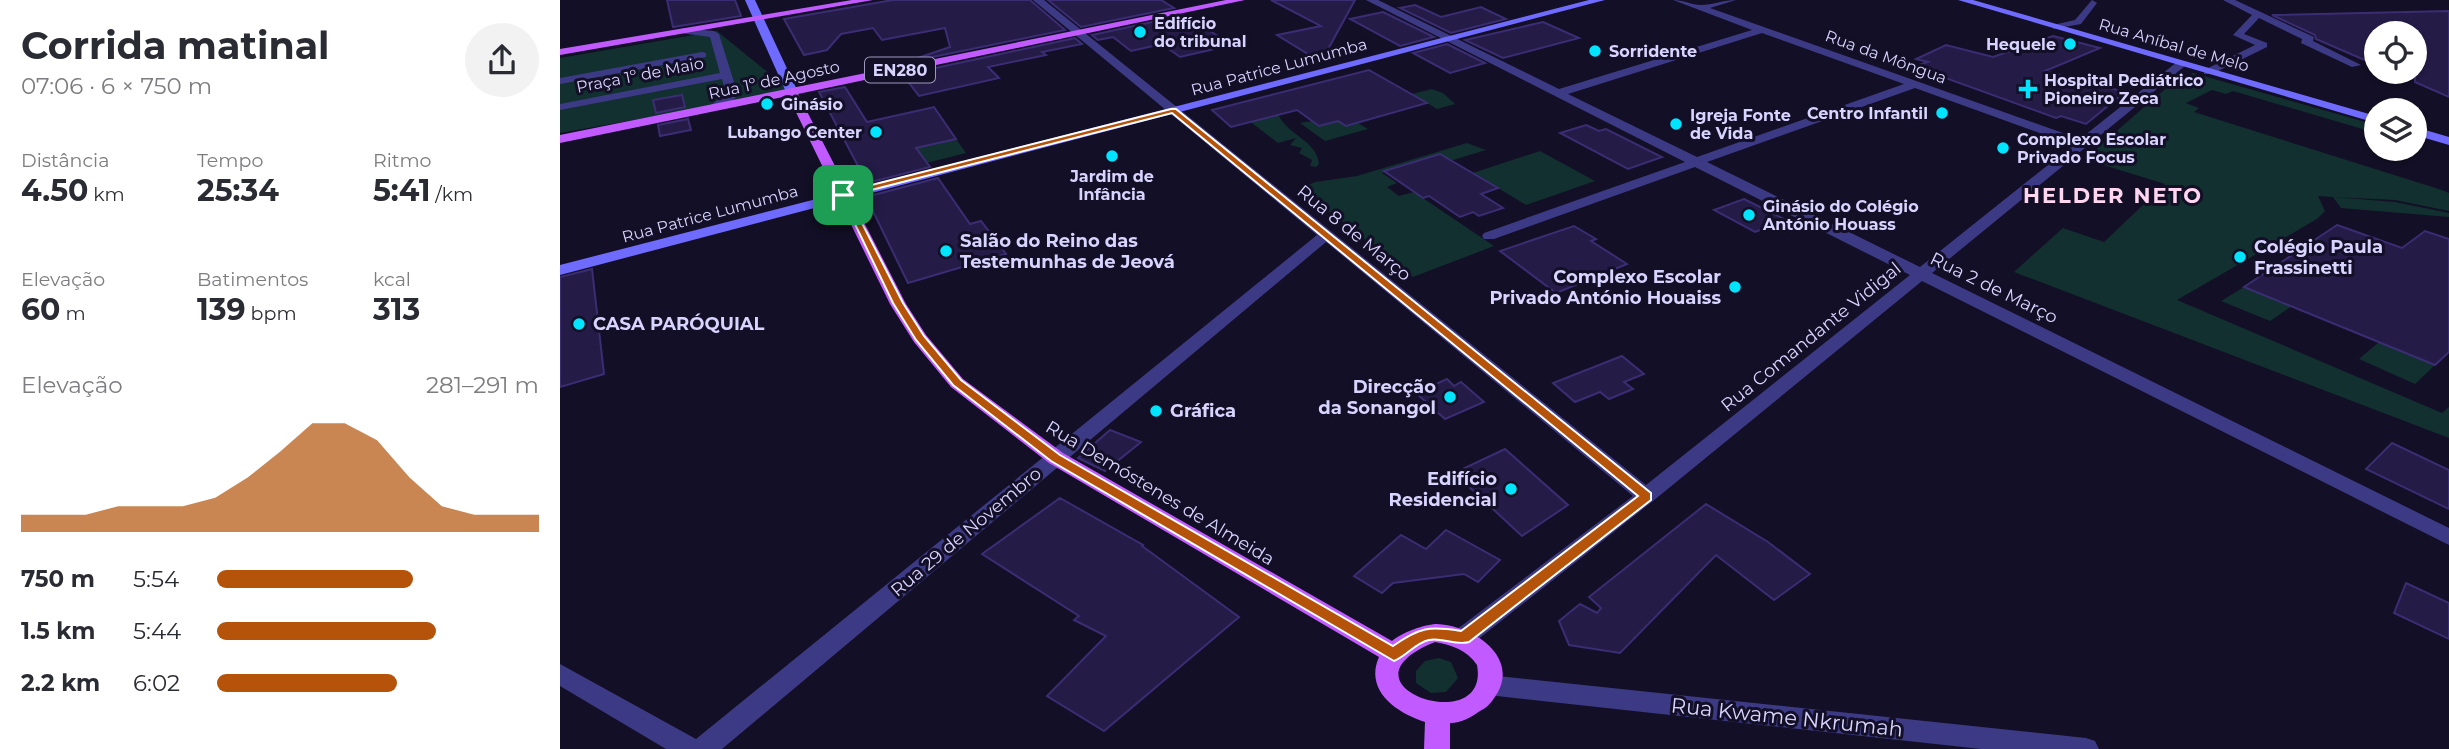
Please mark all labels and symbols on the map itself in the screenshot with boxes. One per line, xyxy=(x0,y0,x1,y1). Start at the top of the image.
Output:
place label: Edifício do tribunal xyxy=(1154,14,1246,51)
street label: Rua Aníbal de Melo xyxy=(2097,14,2251,76)
marker: Edifício do tribunal xyxy=(1132,24,1148,40)
street label: Rua da Môngua xyxy=(1823,26,1949,88)
street label: Rua Patrice Lumumba xyxy=(1189,34,1369,100)
place label: Hequele xyxy=(1986,35,2056,54)
marker: Hequele xyxy=(2062,36,2078,52)
place label: Sorridente xyxy=(1609,42,1697,61)
marker: Sorridente xyxy=(1587,43,1603,59)
street label: Praça 1º de Maio xyxy=(575,53,705,97)
street label: Rua 1º de Agosto xyxy=(707,57,841,103)
road number: EN280 xyxy=(865,58,935,82)
place label: Hospital Pediátrico Pioneiro Zeca xyxy=(2044,71,2203,108)
marker: Hospital Pediátrico Pioneiro Zeca xyxy=(2018,79,2038,99)
place label: Ginásio xyxy=(781,95,843,114)
marker: Ginásio xyxy=(759,96,775,112)
place label: Centro Infantil xyxy=(1807,104,1928,123)
marker: Centro Infantil xyxy=(1934,105,1950,121)
place label: Igreja Fonte de Vida xyxy=(1690,106,1791,143)
marker: Igreja Fonte de Vida xyxy=(1668,116,1684,132)
place label: Lubango Center xyxy=(727,123,862,142)
marker: Lubango Center xyxy=(868,124,884,140)
place label: Complexo Escolar Privado Focus xyxy=(2017,130,2166,167)
marker: Complexo Escolar Privado Focus xyxy=(1995,140,2011,156)
marker: Jardim de Infância xyxy=(1104,148,1120,164)
pin xyxy=(813,165,873,225)
place label: Jardim de Infância xyxy=(1069,167,1154,204)
street label: Rua 8 de Março xyxy=(1292,180,1416,286)
street label: Rua Patrice Lumumba xyxy=(620,181,800,247)
district label: HELDER NETO xyxy=(2023,183,2203,208)
place label: Ginásio do Colégio António Houass xyxy=(1762,197,1919,234)
marker: Ginásio do Colégio António Houass xyxy=(1741,207,1757,223)
place label: Salão do Reino das Testemunhas de Jeová xyxy=(960,230,1175,273)
place label: Colégio Paula Frassinetti xyxy=(2254,236,2383,279)
marker: Salão do Reino das Testemunhas de Jeová xyxy=(938,243,954,259)
street label: Rua 2 de Março xyxy=(1927,248,2061,328)
marker: Colégio Paula Frassinetti xyxy=(2232,249,2248,265)
street label: Rua Comandante Vidigal xyxy=(1716,258,1906,416)
place label: Complexo Escolar Privado António Houaiss xyxy=(1489,266,1721,309)
marker: Complexo Escolar Privado António Houaiss xyxy=(1727,279,1743,295)
place label: CASA PARÓQUIAL xyxy=(593,313,765,335)
marker: CASA PARÓQUIAL xyxy=(571,316,587,332)
place label: Direcção da Sonangol xyxy=(1318,376,1436,419)
marker: Direcção da Sonangol xyxy=(1442,389,1458,405)
place label: Gráfica xyxy=(1170,400,1236,422)
marker: Gráfica xyxy=(1148,403,1164,419)
street label: Rua Demóstenes de Almeida xyxy=(1042,416,1278,570)
street label: Rua 29 de Novembro xyxy=(886,463,1046,601)
place label: Edifício Residencial xyxy=(1389,468,1497,511)
marker: Edifício Residencial xyxy=(1503,481,1519,497)
street label: Rua Kwame Nkrumah xyxy=(1670,692,1904,742)

